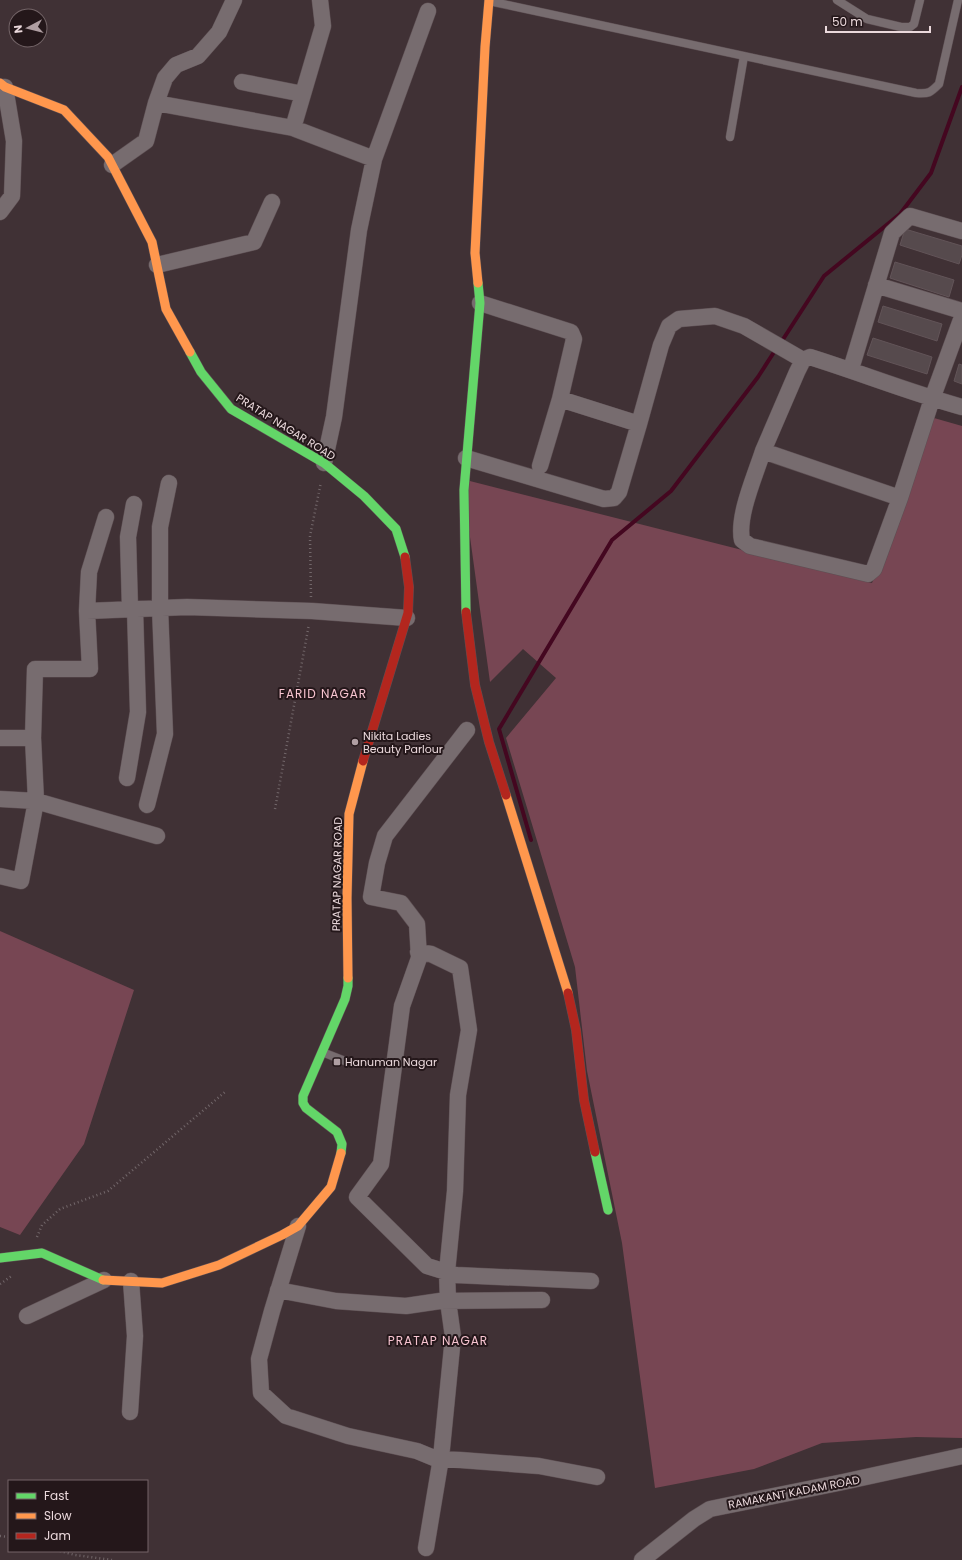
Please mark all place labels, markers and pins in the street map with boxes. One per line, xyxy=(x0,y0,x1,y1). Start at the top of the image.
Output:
place label: Nikita Ladies Beauty Parlour xyxy=(363,728,443,757)
marker: Nikita Ladies Beauty Parlour xyxy=(350,737,360,747)
place label: Hanuman Nagar xyxy=(345,1054,437,1070)
marker: Hanuman Nagar xyxy=(332,1057,342,1067)

